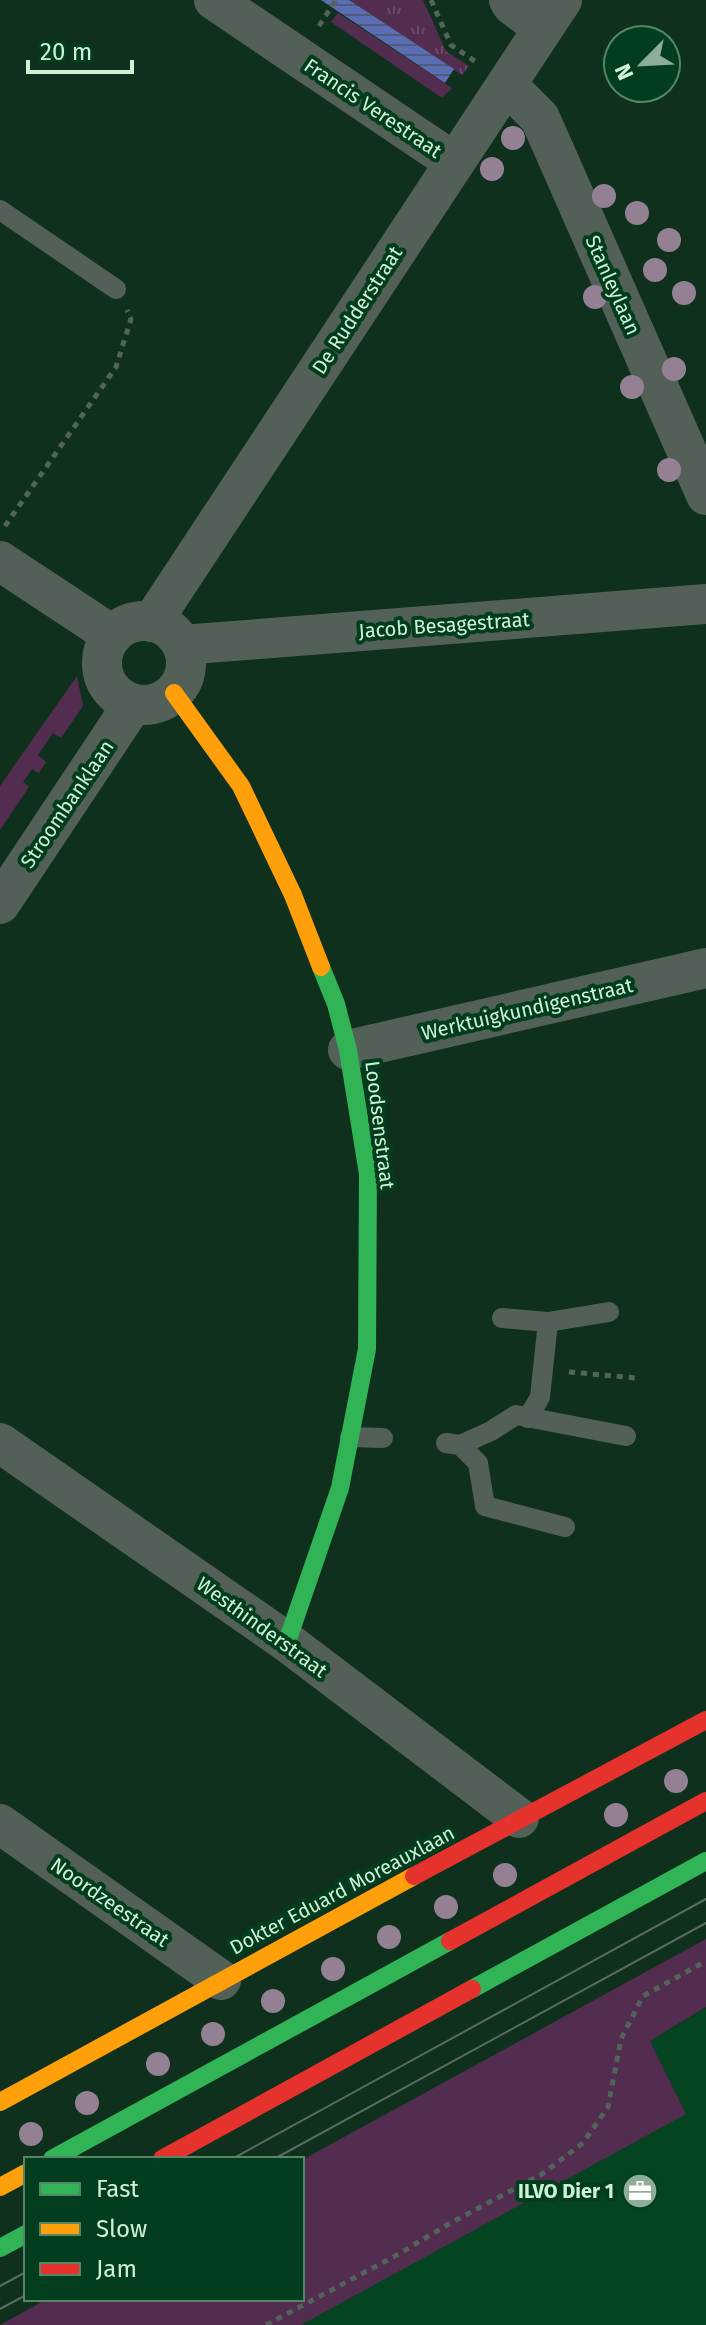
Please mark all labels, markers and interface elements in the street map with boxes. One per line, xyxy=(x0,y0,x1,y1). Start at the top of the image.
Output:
scale bar xyxy=(28,24,132,74)
north arrow xyxy=(602,24,682,104)
text: 20 m xyxy=(40,38,92,66)
street label: Francis Verestraat xyxy=(300,53,447,163)
text: N xyxy=(609,60,639,84)
street label: Stanleylaan xyxy=(580,232,646,338)
street label: De Rudderstraat xyxy=(307,241,408,378)
street label: Jacob Besagestraat xyxy=(358,607,531,643)
street label: Stroombanklaan xyxy=(15,735,119,873)
street label: Werktuigkundigenstraat xyxy=(419,973,636,1045)
street label: Loodsenstraat xyxy=(360,1059,400,1191)
street label: Westhinderstraat xyxy=(192,1572,333,1683)
street label: Dokter Eduard Moreauxlaan xyxy=(225,1820,459,1960)
street label: Noordzeestraat xyxy=(46,1852,174,1952)
legend xyxy=(24,2157,304,2301)
office icon: ILVO Dier 1 xyxy=(621,2172,659,2210)
text: Fast xyxy=(96,2175,139,2203)
place label: ILVO Dier 1 xyxy=(518,2179,614,2203)
text: Slow xyxy=(96,2215,147,2243)
text: Jam xyxy=(96,2255,137,2283)

